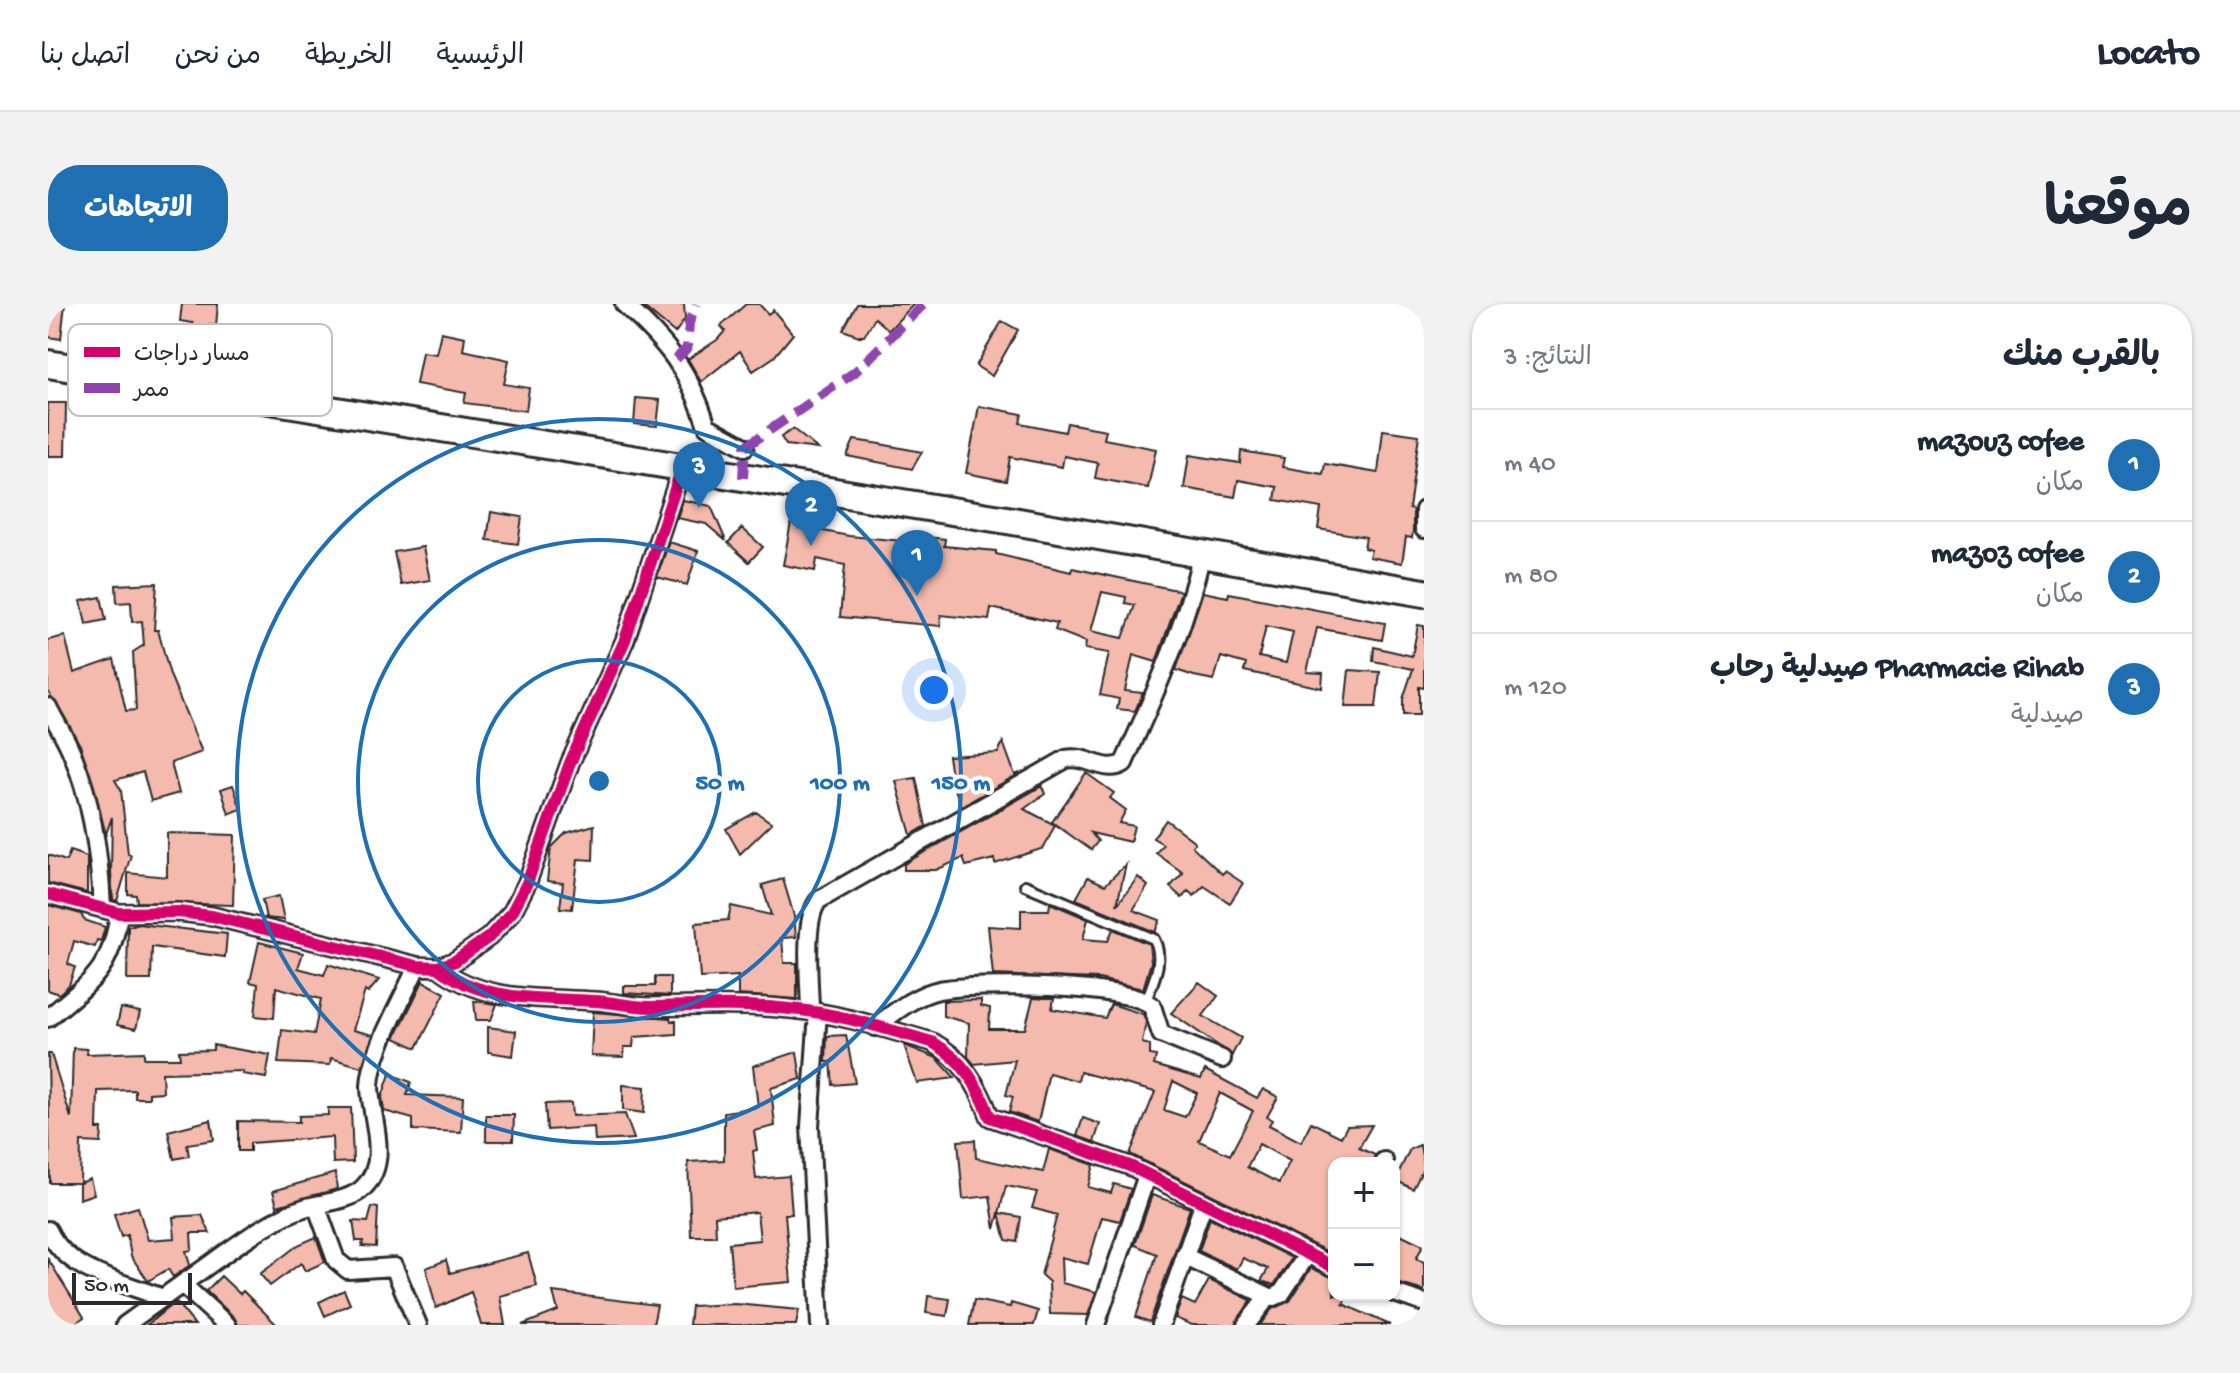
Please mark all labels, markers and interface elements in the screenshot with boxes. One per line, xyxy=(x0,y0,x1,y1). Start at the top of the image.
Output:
text: Locato xyxy=(2097,33,2200,77)
text: اتصل بنا xyxy=(40,41,130,74)
text: من نحن xyxy=(174,41,261,74)
text: الخريطة xyxy=(305,41,392,74)
text: الرئيسية xyxy=(436,41,524,74)
button: الاتجاهات xyxy=(48,165,228,251)
text: موقعنا xyxy=(2044,181,2192,247)
legend xyxy=(68,324,332,416)
text: بالقرب منك xyxy=(2003,339,2160,379)
text: مسار دراجات xyxy=(134,343,250,369)
text: النتائج: 3 xyxy=(1504,344,1592,375)
text: ممر xyxy=(132,379,170,405)
text: mazouz cofee xyxy=(1917,426,2084,461)
pin: 3 xyxy=(673,442,725,508)
text: 40 m xyxy=(1504,450,1556,481)
text: 1 xyxy=(2129,450,2139,481)
text: مكان xyxy=(2036,470,2084,501)
pin: 2 xyxy=(785,480,837,546)
pin: 1 xyxy=(891,530,943,596)
text: mazoz cofee xyxy=(1931,538,2084,573)
text: 80 m xyxy=(1504,562,1558,593)
text: 2 xyxy=(2128,562,2140,593)
text: مكان xyxy=(2036,582,2084,613)
text: Pharmacie Rihab صيدلية رحاب xyxy=(1710,653,2084,688)
your location xyxy=(914,670,954,710)
text: 120 m xyxy=(1504,674,1567,705)
text: 3 xyxy=(2127,674,2141,705)
text: صيدلية xyxy=(2011,702,2084,733)
centre of rings xyxy=(585,767,613,795)
text: 50 m xyxy=(696,770,744,799)
text: 100 m xyxy=(809,770,870,799)
text: 150 m xyxy=(931,770,990,799)
map controls xyxy=(1328,1157,1400,1301)
button: + xyxy=(1328,1157,1400,1229)
button: − xyxy=(1328,1229,1400,1301)
scale bar xyxy=(72,1269,192,1305)
text: 50 m xyxy=(84,1274,129,1300)

